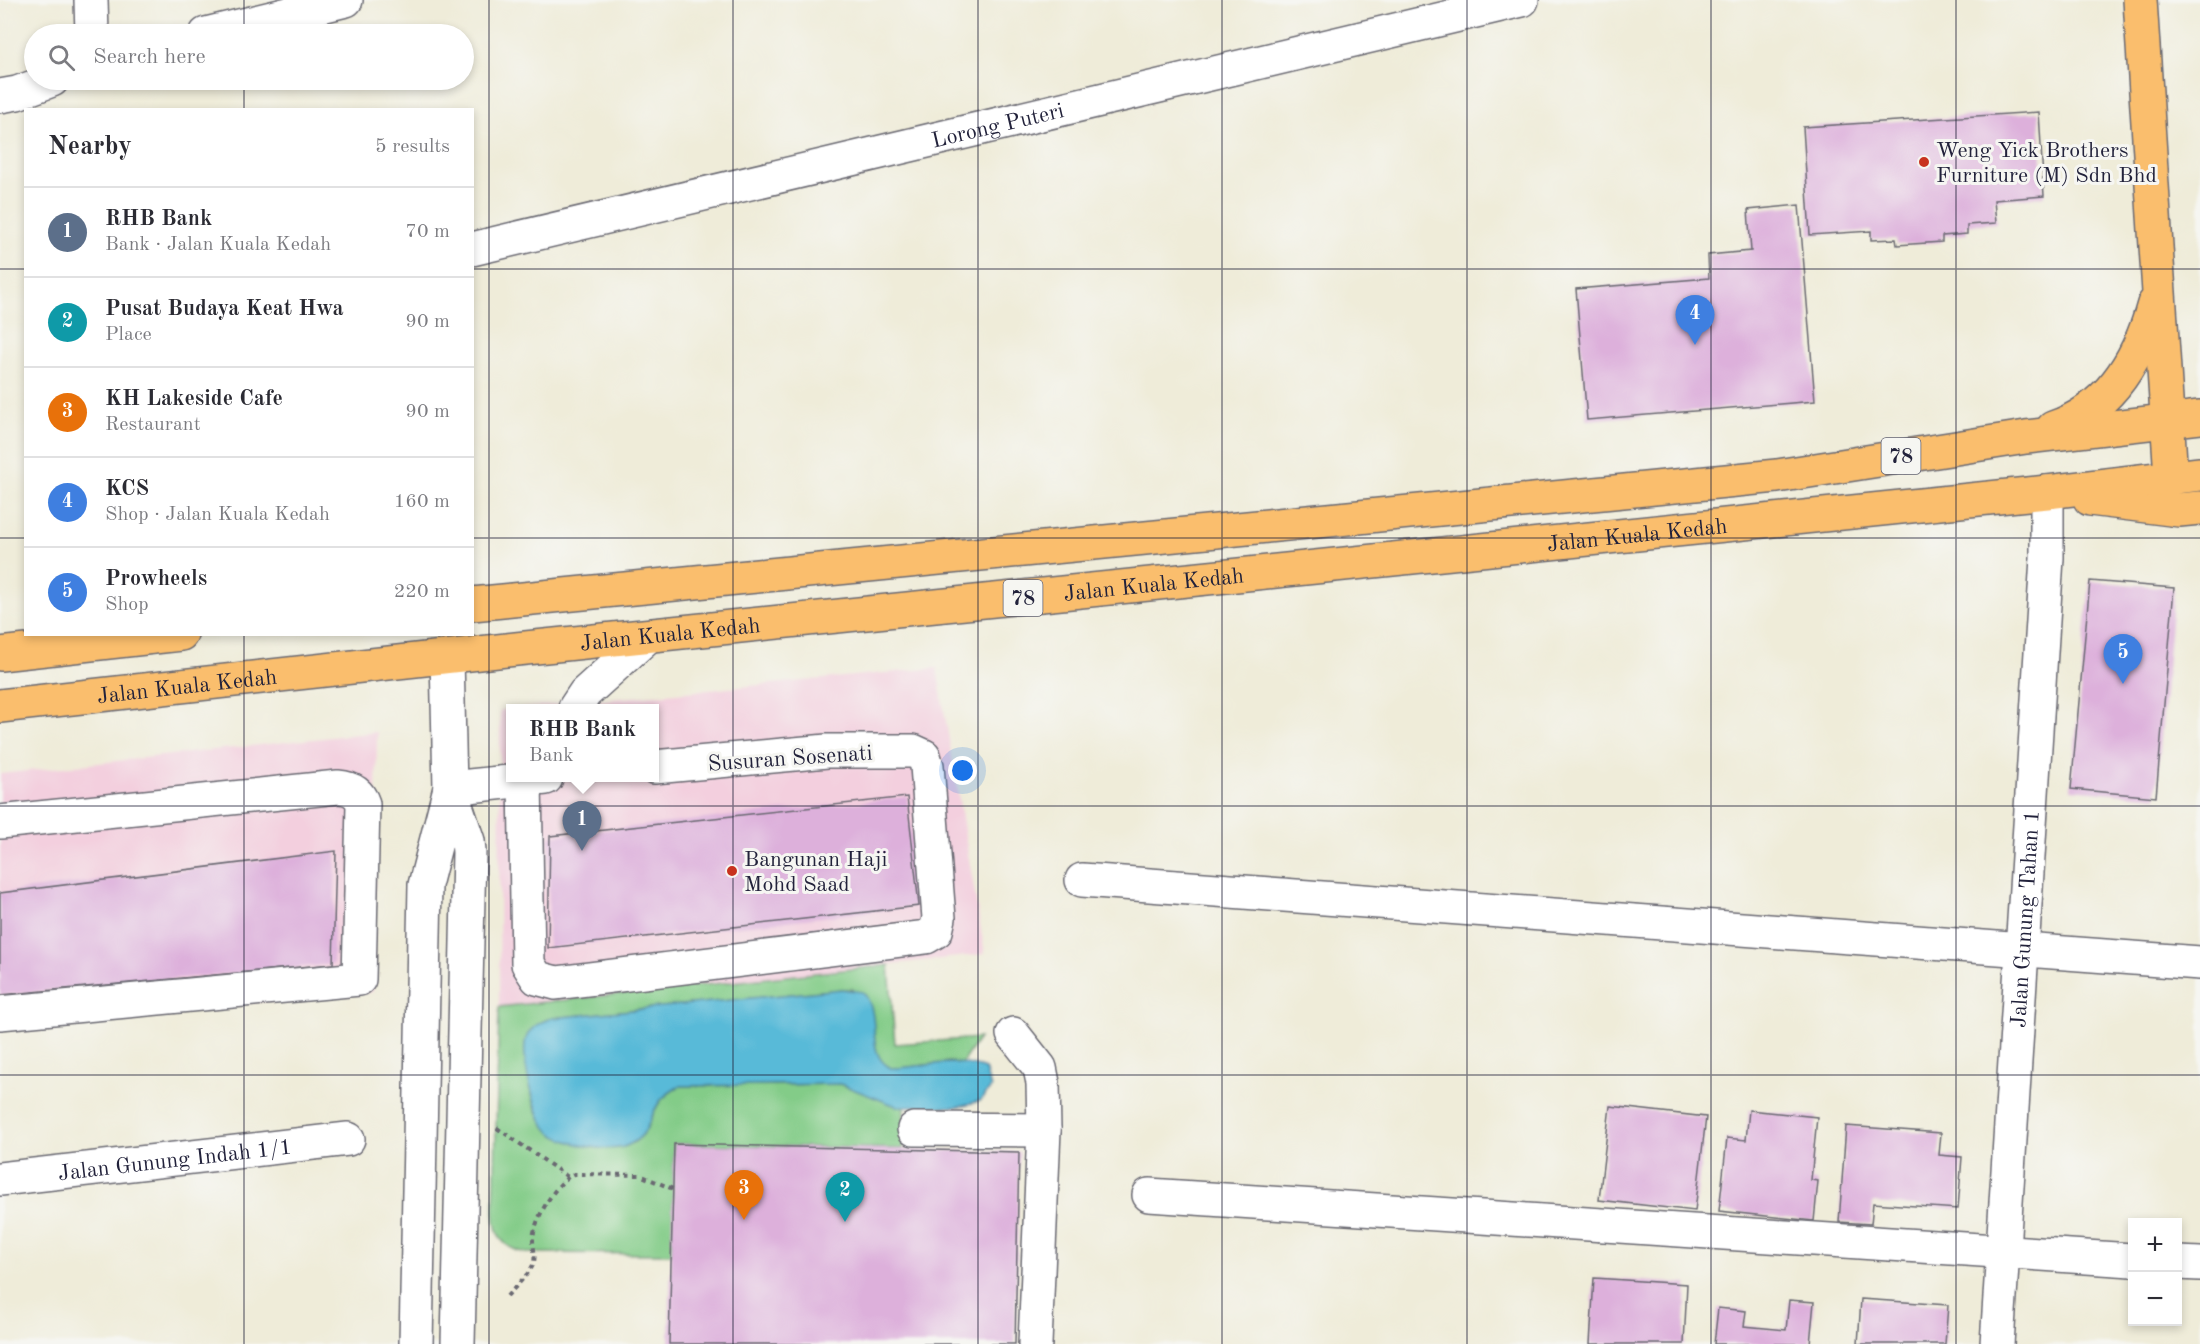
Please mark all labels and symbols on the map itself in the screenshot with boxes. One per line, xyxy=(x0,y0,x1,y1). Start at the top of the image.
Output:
street label: Lorong Puteri xyxy=(930,100,1066,153)
place label: Weng Yick Brothers Furniture (M) Sdn Bhd xyxy=(1936,140,2157,187)
marker: Weng Yick Brothers Furniture (M) Sdn Bhd xyxy=(1917,155,1931,169)
pin: 4 xyxy=(1676,296,1714,345)
road number: 78 xyxy=(1882,438,1920,474)
street label: Jalan Kuala Kedah xyxy=(1546,516,1728,556)
street label: Jalan Kuala Kedah xyxy=(1063,565,1245,606)
road number: 78 xyxy=(1004,580,1042,616)
street label: Jalan Kuala Kedah xyxy=(579,615,761,655)
pin: 5 xyxy=(2104,634,2142,684)
street label: Jalan Kuala Kedah xyxy=(96,666,278,708)
street label: Susuran Sosenati xyxy=(707,742,873,776)
your location xyxy=(948,756,977,785)
pin: 1 xyxy=(562,802,602,851)
street label: Jalan Gunung Tahan 1 xyxy=(2008,810,2044,1028)
place label: Bangunan Haji Mohd Saad xyxy=(744,849,888,896)
marker: Bangunan Haji Mohd Saad xyxy=(725,864,739,878)
street label: Jalan Gunung Indah 1/1 xyxy=(57,1137,293,1185)
pin: 3 xyxy=(724,1170,764,1220)
pin: 2 xyxy=(826,1172,864,1222)

